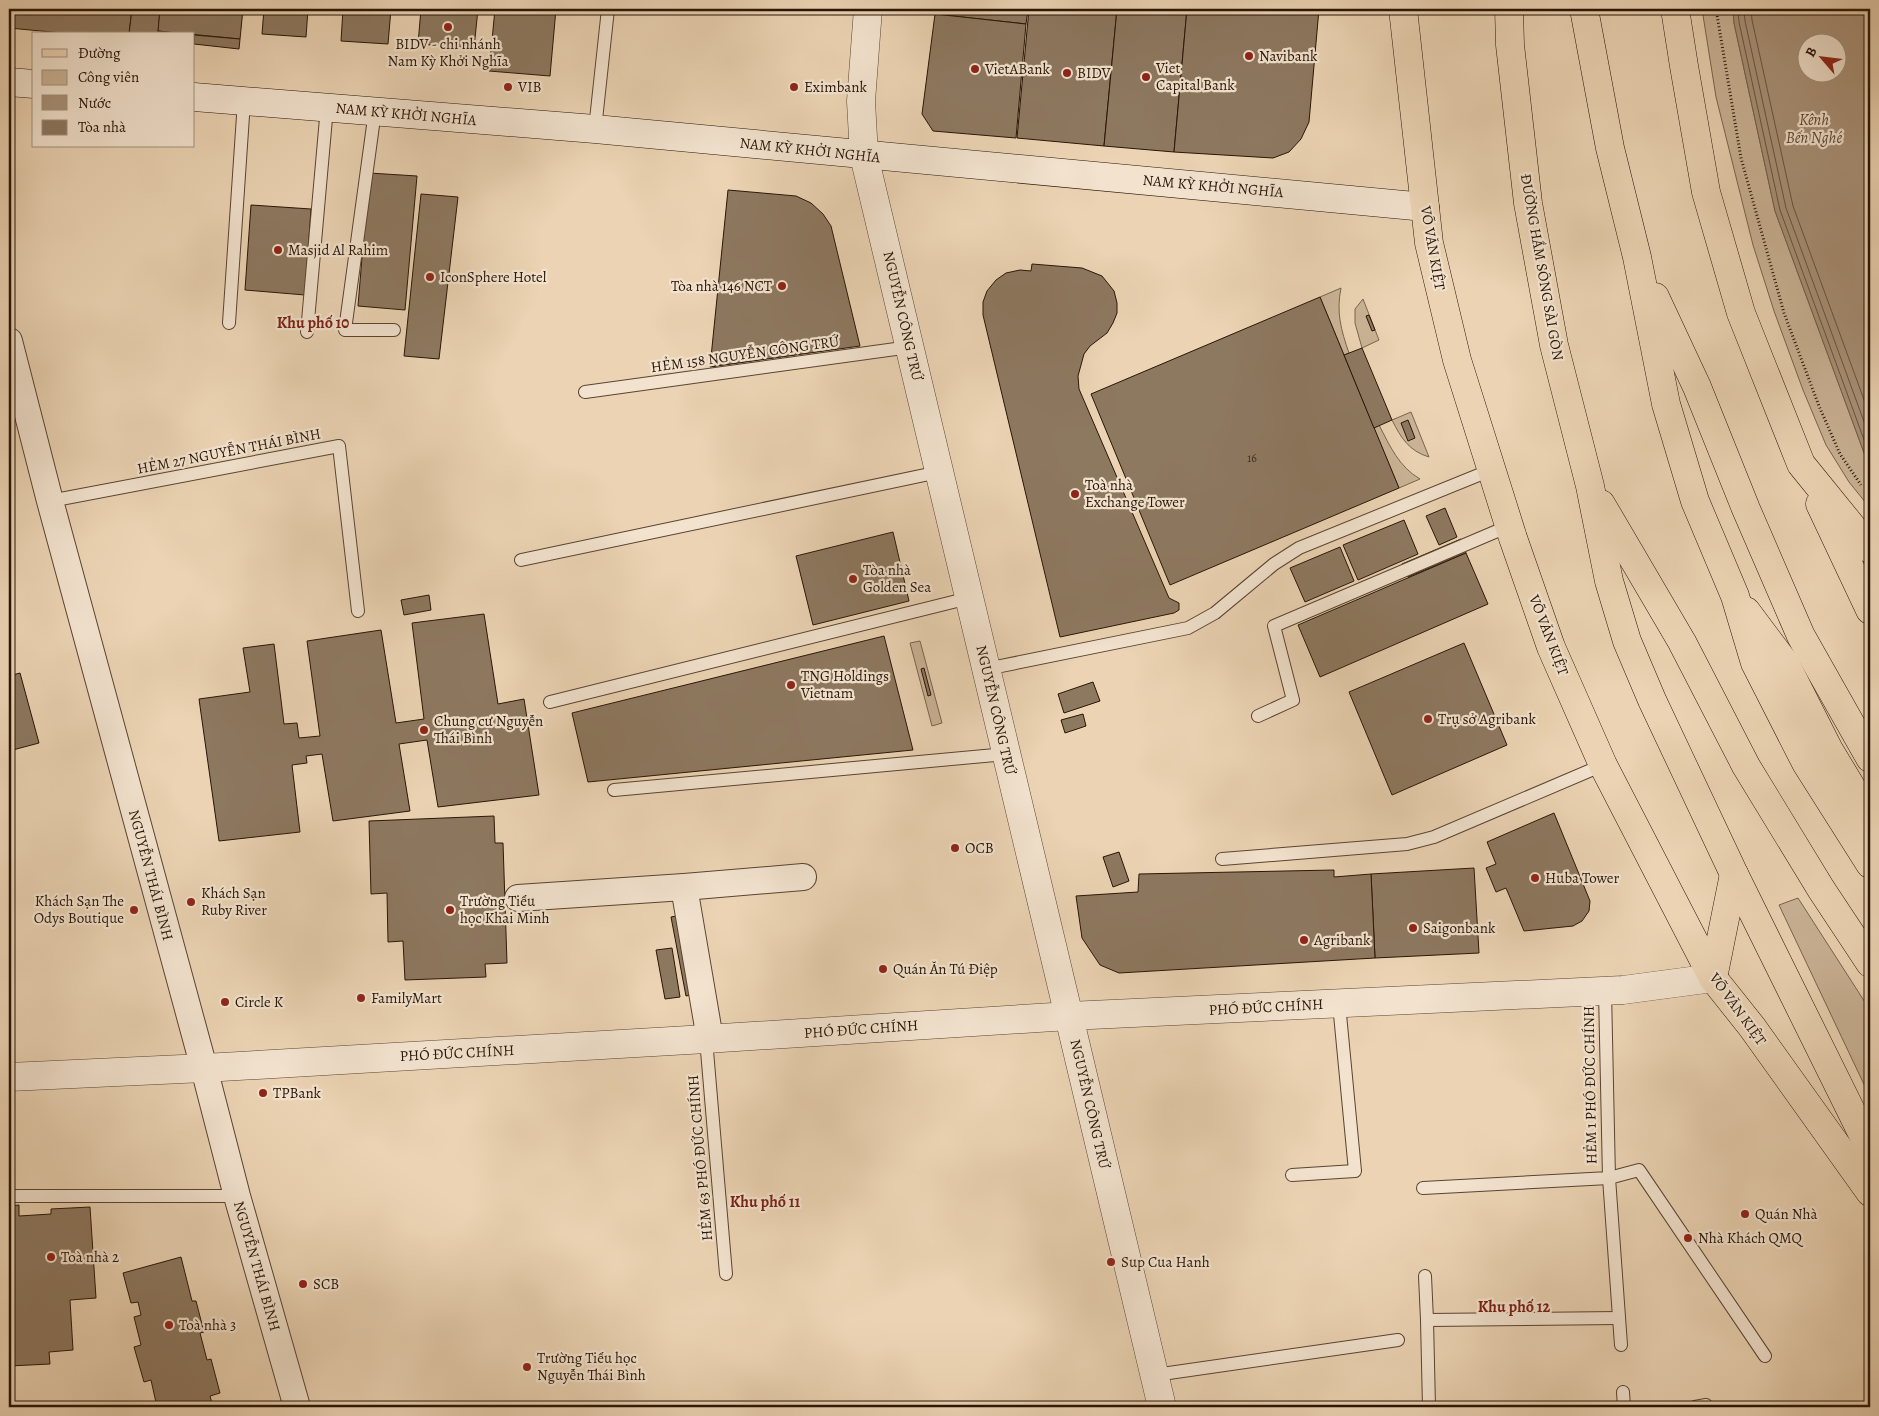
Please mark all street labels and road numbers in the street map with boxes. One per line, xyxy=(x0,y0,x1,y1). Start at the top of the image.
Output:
street label: NAM KỲ KHỞI NGHĨA xyxy=(335,98,477,130)
street label: NAM KỲ KHỞI NGHĨA xyxy=(739,133,882,167)
street label: NAM KỲ KHỞI NGHĨA xyxy=(1142,170,1284,202)
street label: ĐƯỜNG HẦM SÔNG SÀI GÒN xyxy=(1516,172,1568,362)
street label: VÕ VĂN KIỆT xyxy=(1416,203,1450,292)
street label: NGUYỄN CÔNG TRỨ xyxy=(878,249,928,383)
street label: HẺM 158 NGUYỄN CÔNG TRỨ xyxy=(649,331,841,377)
street label: HẺM 27 NGUYỄN THÁI BÌNH xyxy=(135,423,323,479)
street label: VÕ VĂN KIỆT xyxy=(1524,591,1574,679)
street label: NGUYỄN CÔNG TRỨ xyxy=(971,643,1021,777)
street label: NGUYỄN THÁI BÌNH xyxy=(124,807,178,943)
street label: VÕ VĂN KIỆT xyxy=(1704,968,1772,1050)
street label: PHÓ ĐỨC CHÍNH xyxy=(1208,994,1324,1020)
street label: HẺM 1 PHÓ ÐỨC CHÍNH xyxy=(1579,1006,1601,1164)
street label: PHÓ ĐỨC CHÍNH xyxy=(803,1015,919,1043)
street label: NGUYỄN CÔNG TRỨ xyxy=(1065,1037,1115,1171)
street label: PHÓ ĐỨC CHÍNH xyxy=(399,1040,515,1066)
street label: HẺM 63 PHÓ ĐỨC CHÍNH xyxy=(683,1074,717,1242)
street label: NGUYỄN THÁI BÌNH xyxy=(229,1199,285,1333)

